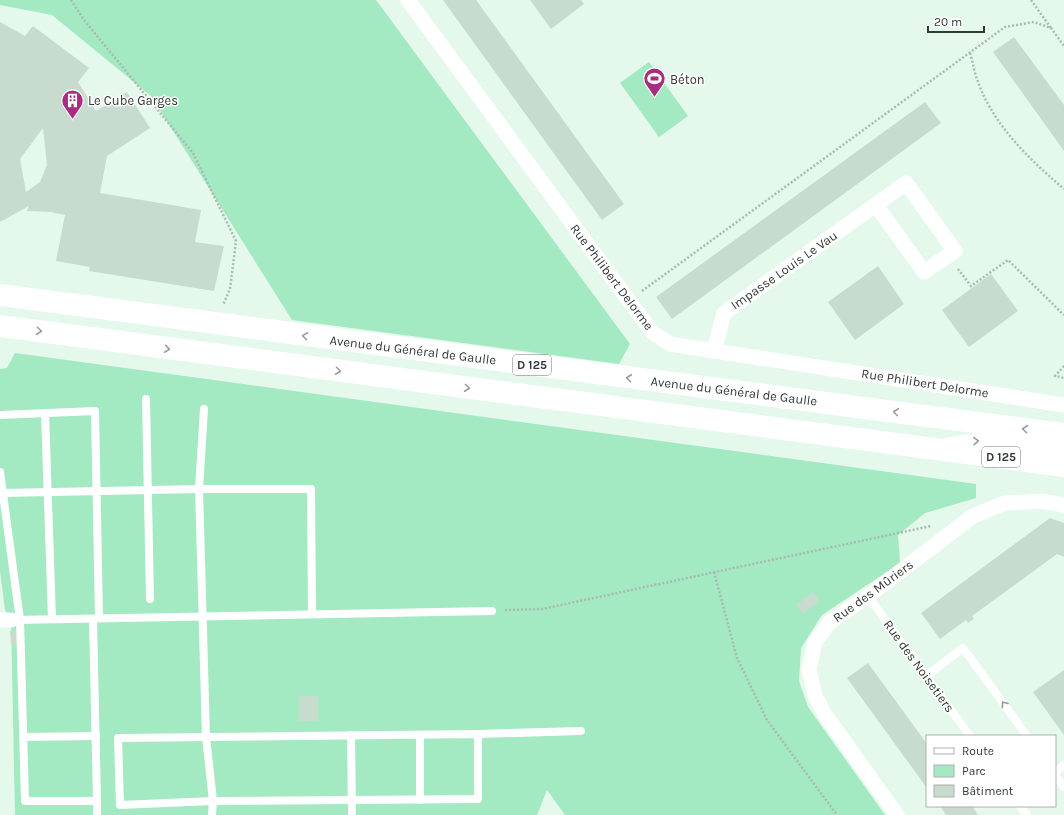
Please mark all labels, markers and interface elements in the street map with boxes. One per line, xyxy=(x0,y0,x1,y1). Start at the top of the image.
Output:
scale bar xyxy=(928,8,984,34)
text: 20 m xyxy=(934,15,962,29)
sports icon: Béton xyxy=(641,66,667,99)
place label: Béton xyxy=(670,72,705,87)
building icon: Le Cube Garges xyxy=(59,87,85,120)
place label: Le Cube Garges xyxy=(88,93,178,108)
street label: Rue Philibert Delorme xyxy=(567,221,657,333)
street label: Impasse Louis Le Vau xyxy=(728,228,840,312)
one-way arrow xyxy=(36,327,42,336)
one-way arrow xyxy=(302,332,308,341)
street label: Avenue du Général de Gaulle xyxy=(329,332,497,368)
one-way arrow xyxy=(164,344,171,353)
road number: D 125 xyxy=(513,355,551,375)
one-way arrow xyxy=(335,366,341,375)
street label: Rue Philibert Delorme xyxy=(860,366,990,401)
street label: Avenue du Général de Gaulle xyxy=(650,373,818,409)
one-way arrow xyxy=(626,374,632,383)
one-way arrow xyxy=(464,383,470,392)
one-way arrow xyxy=(893,408,899,417)
one-way arrow xyxy=(1022,425,1028,434)
one-way arrow xyxy=(973,437,979,445)
road number: D 125 xyxy=(982,447,1020,467)
street label: Rue des Mûriers xyxy=(830,557,916,625)
street label: Rue des Noisetiers xyxy=(881,617,958,715)
one-way arrow xyxy=(1002,702,1009,709)
legend xyxy=(926,735,1056,807)
text: Route xyxy=(962,744,994,758)
text: Parc xyxy=(962,764,986,778)
text: Bâtiment xyxy=(962,784,1014,798)

